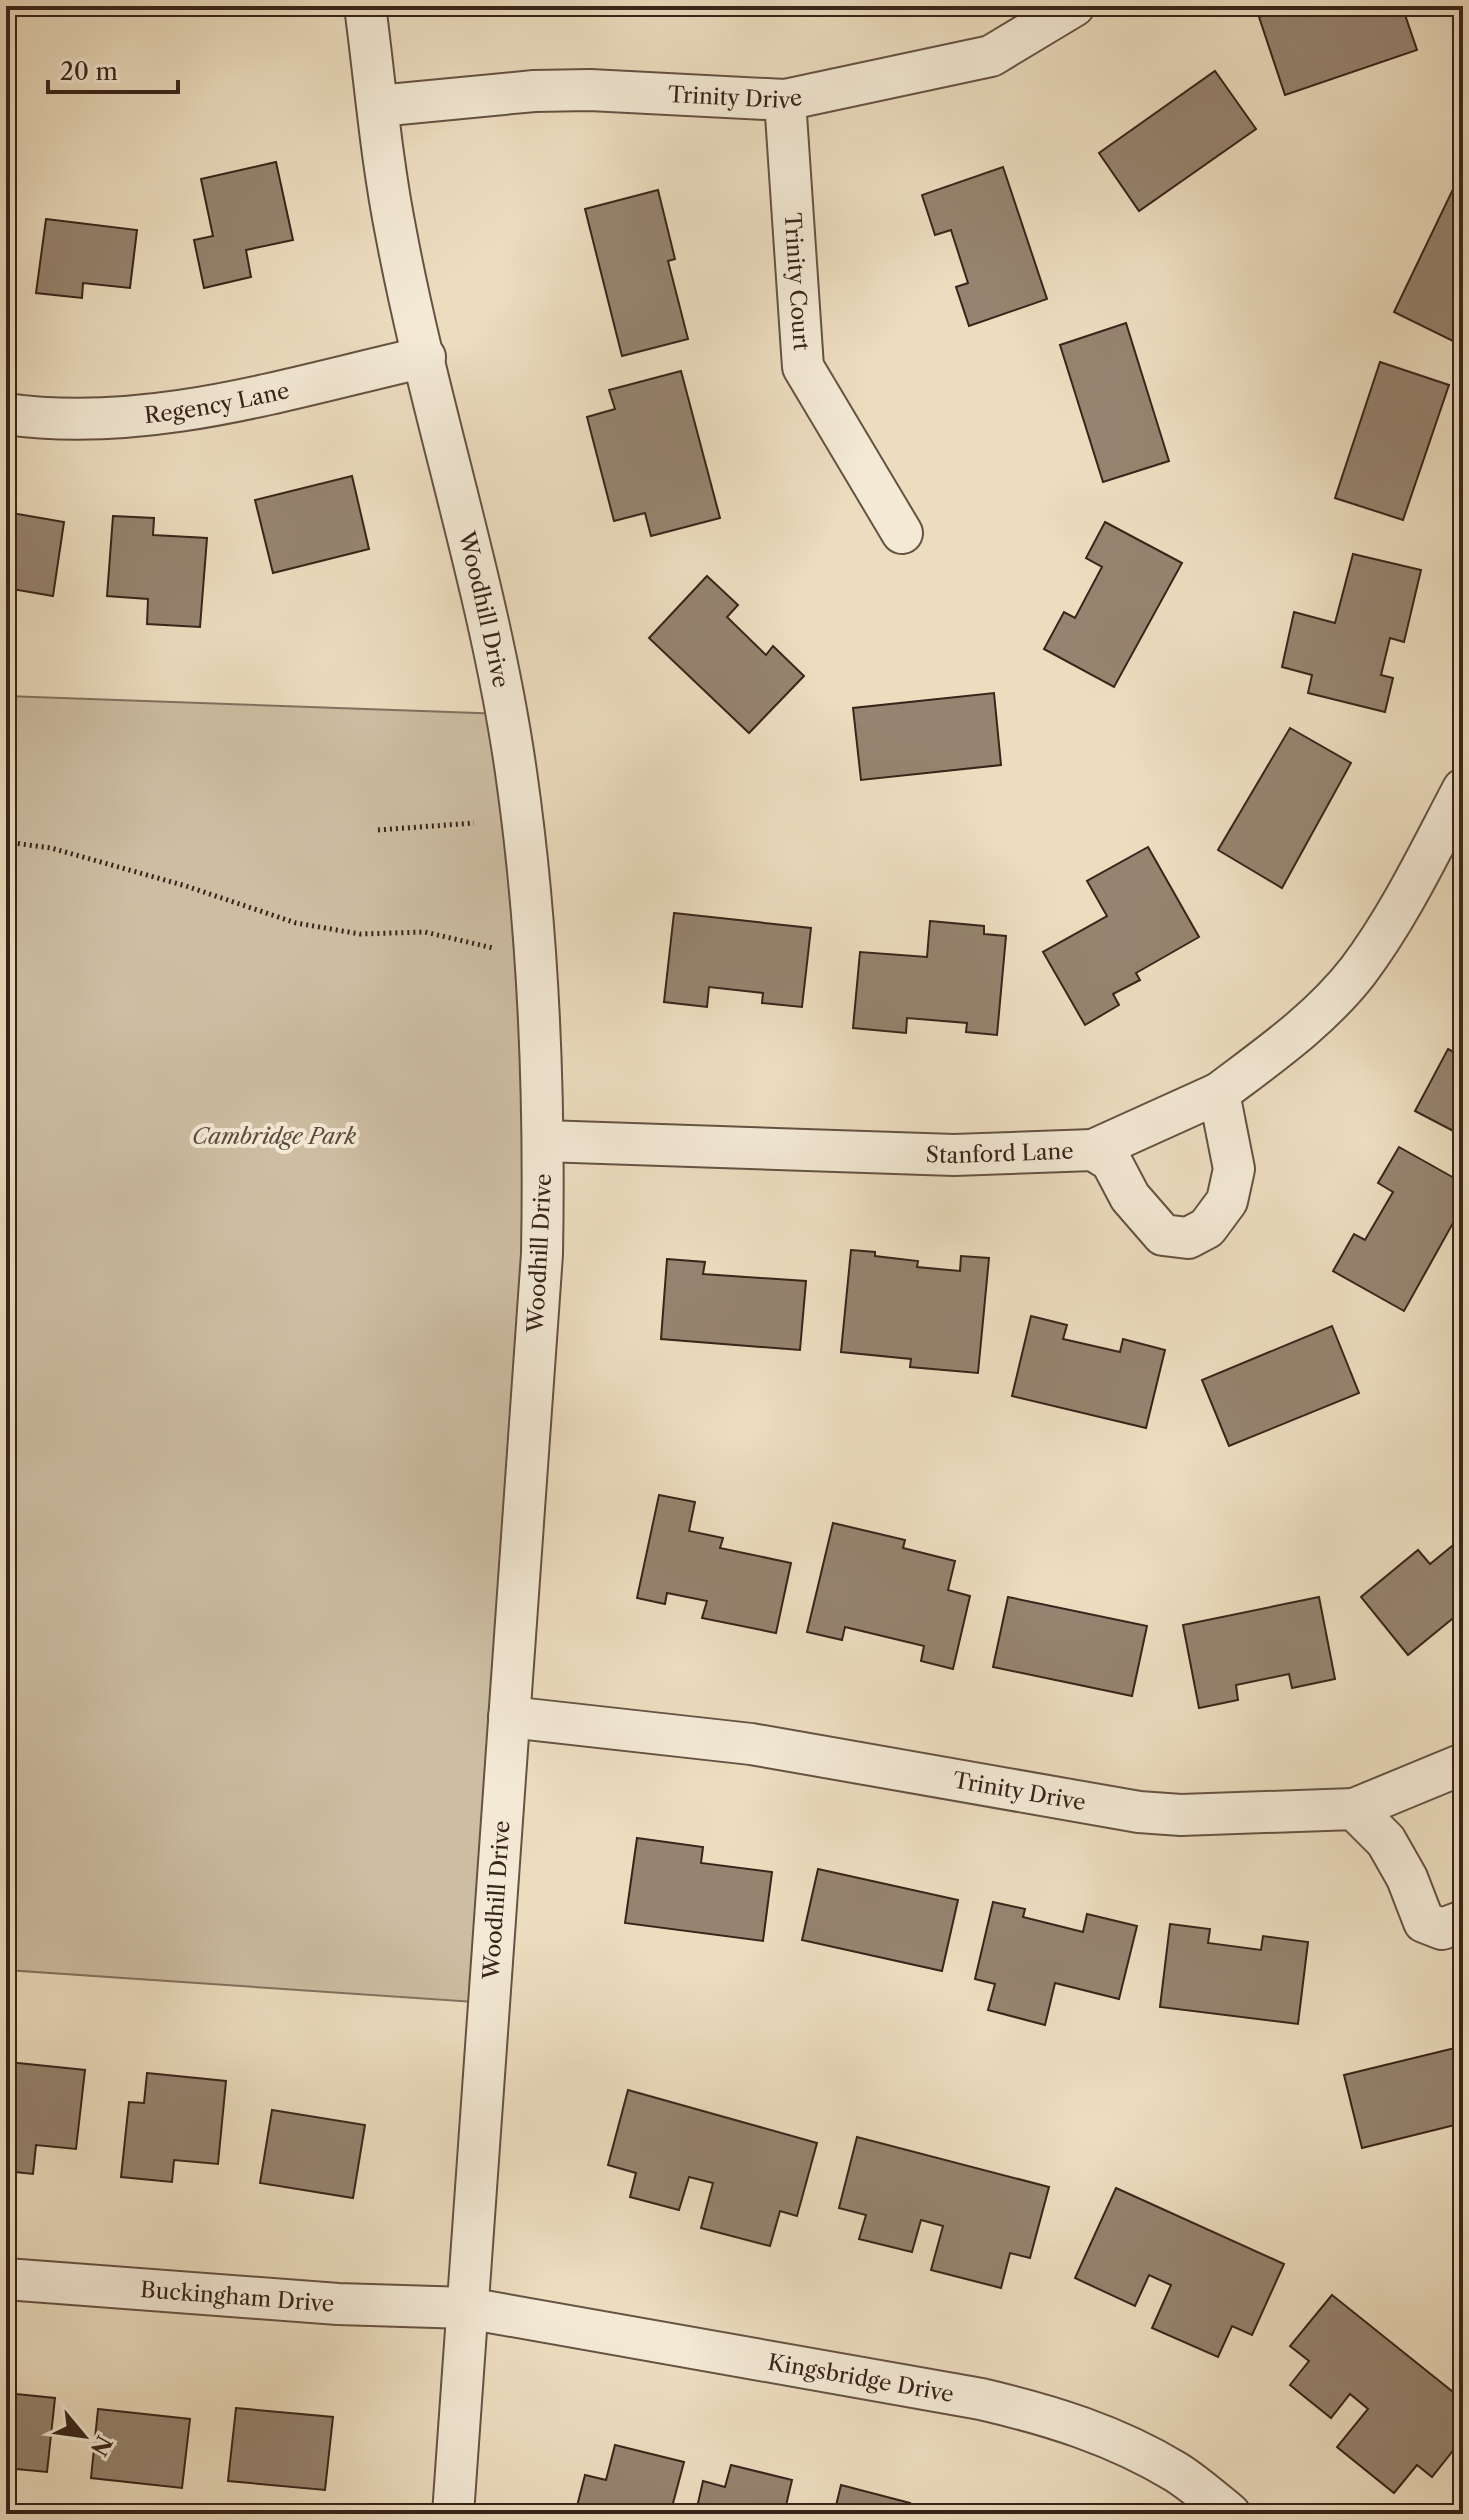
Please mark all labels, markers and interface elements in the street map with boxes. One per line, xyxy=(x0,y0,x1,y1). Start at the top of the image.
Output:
scale bar xyxy=(48,44,178,94)
text: 20 m xyxy=(60,57,118,86)
street label: Trinity Drive xyxy=(667,81,805,114)
street label: Trinity Court xyxy=(779,212,815,352)
street label: Regency Lane xyxy=(143,377,292,429)
street label: Woodhill Drive xyxy=(453,528,514,690)
park label: Cambridge Park xyxy=(192,1123,357,1150)
street label: Stanford Lane xyxy=(925,1138,1074,1169)
street label: Woodhill Drive xyxy=(522,1173,557,1334)
street label: Trinity Drive xyxy=(951,1767,1088,1816)
street label: Woodhill Drive xyxy=(477,1820,516,1981)
street label: Buckingham Drive xyxy=(139,2276,335,2318)
street label: Kingsbridge Drive xyxy=(766,2349,956,2408)
north arrow xyxy=(44,2396,124,2476)
text: N xyxy=(85,2431,117,2460)

